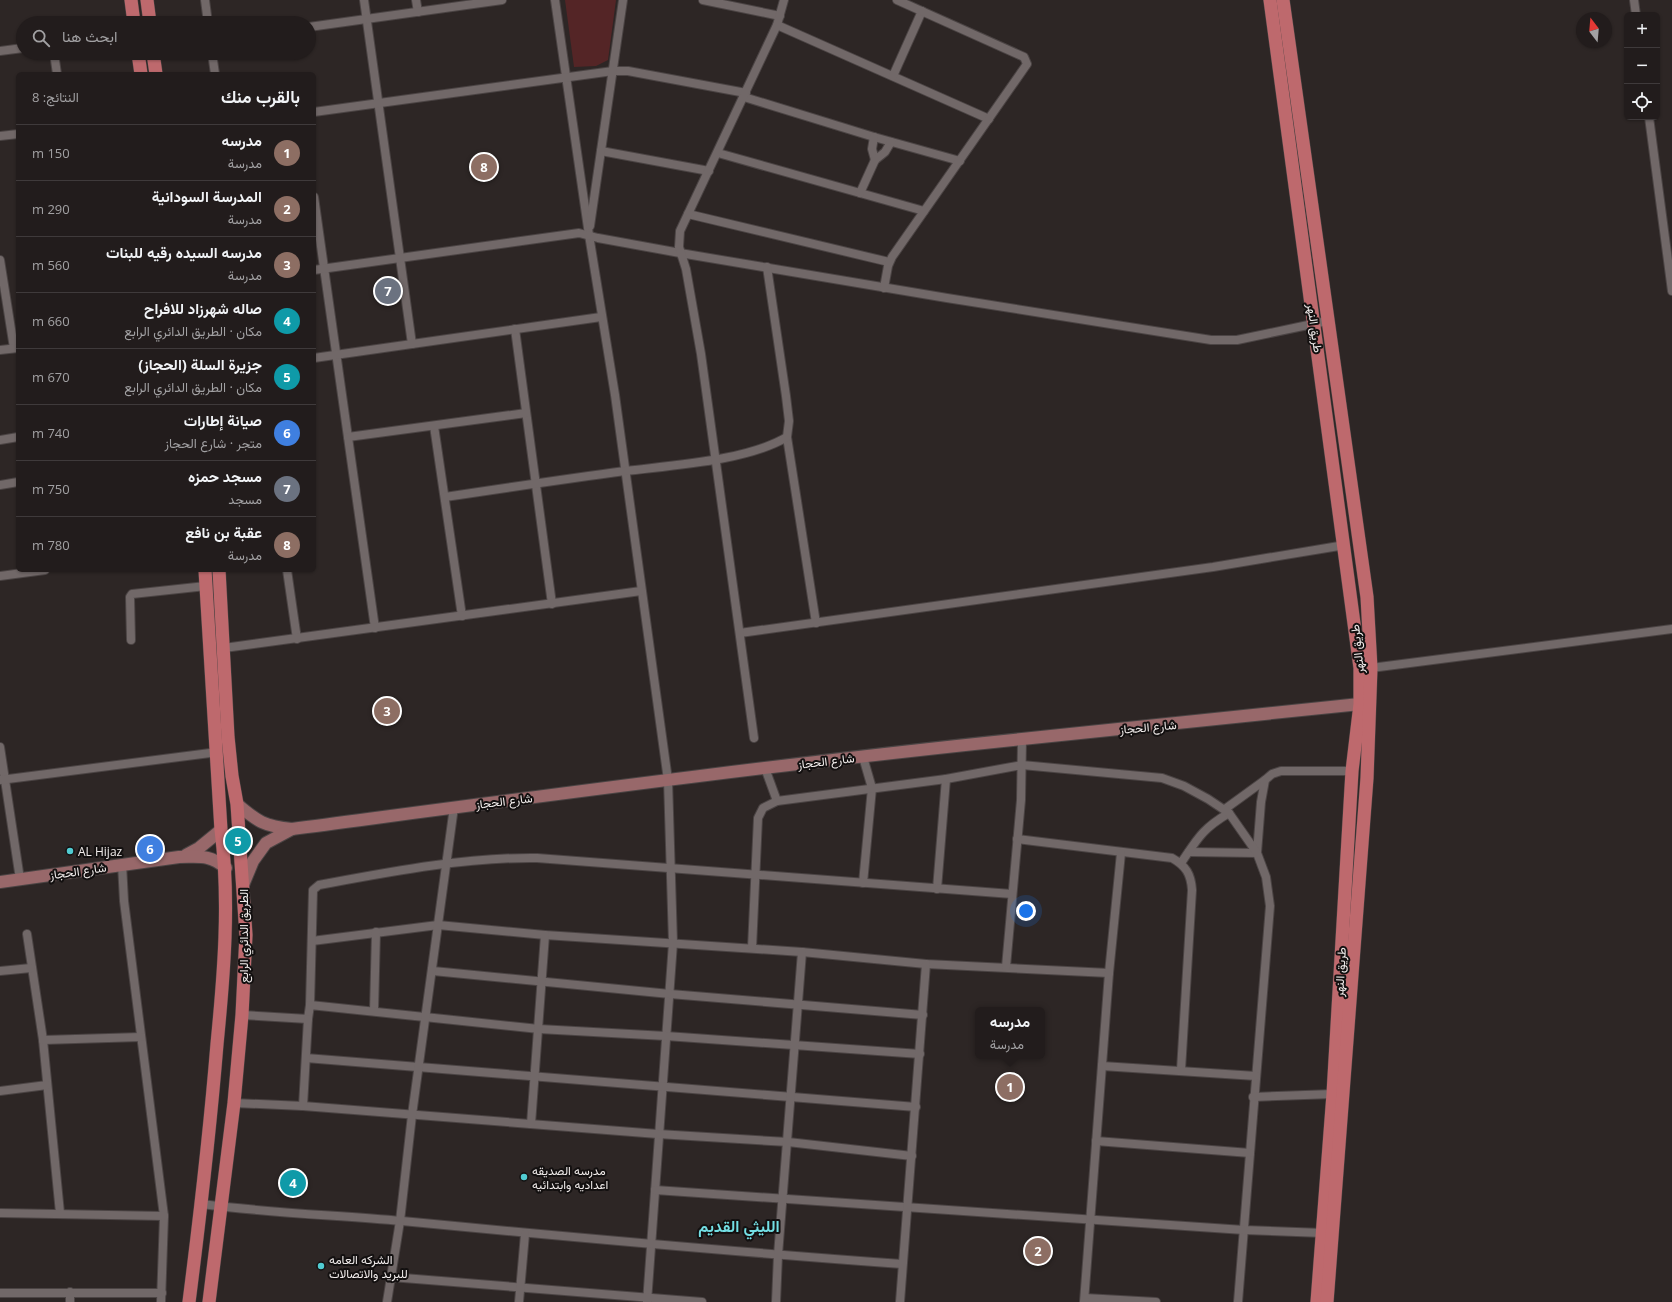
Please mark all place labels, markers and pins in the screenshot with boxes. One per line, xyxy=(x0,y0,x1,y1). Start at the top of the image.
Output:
pin: 8 xyxy=(471,152,497,182)
pin: 7 xyxy=(375,276,401,306)
pin: 3 xyxy=(374,696,400,726)
pin: 5 xyxy=(225,826,251,856)
pin: 6 xyxy=(137,834,163,864)
place label: AL Hijaz xyxy=(78,843,123,860)
marker: AL Hijaz xyxy=(65,846,75,856)
pin: 1 xyxy=(997,1072,1023,1102)
place label: مدرسه الصديقه اعداديه وابتدائيه xyxy=(532,1162,608,1193)
pin: 4 xyxy=(280,1168,306,1198)
marker: مدرسه الصديقه اعداديه وابتدائيه xyxy=(519,1172,529,1182)
pin: 2 xyxy=(1025,1236,1051,1266)
place label: الشركه العامه للبريد والاتصالات xyxy=(329,1251,408,1282)
marker: الشركه العامه للبريد والاتصالات xyxy=(316,1261,326,1271)

